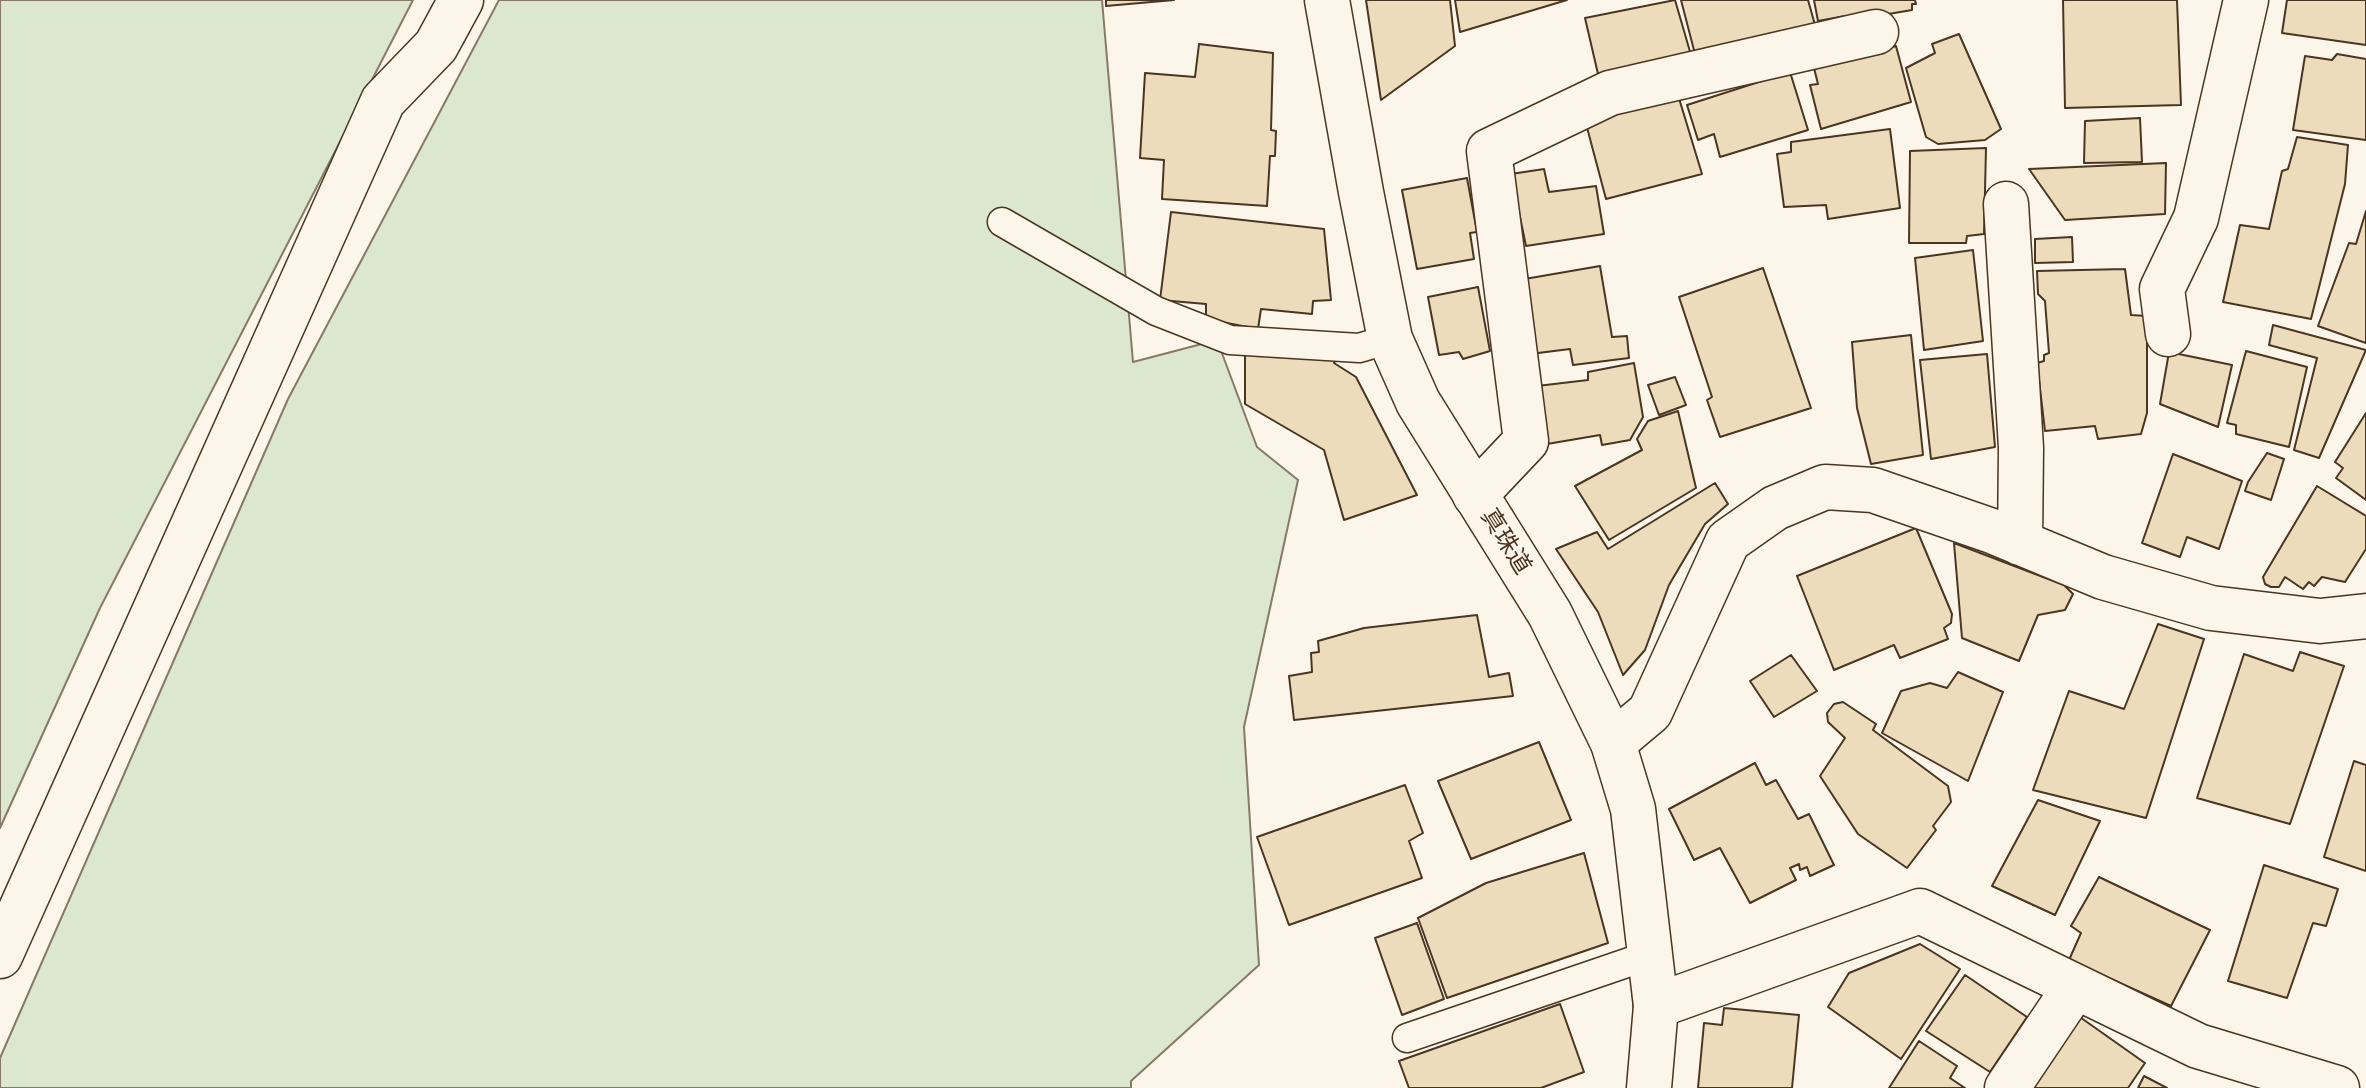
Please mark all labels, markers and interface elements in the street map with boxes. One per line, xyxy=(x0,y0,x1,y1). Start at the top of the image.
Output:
street label: 真珠道 xyxy=(1474,504,1536,580)

